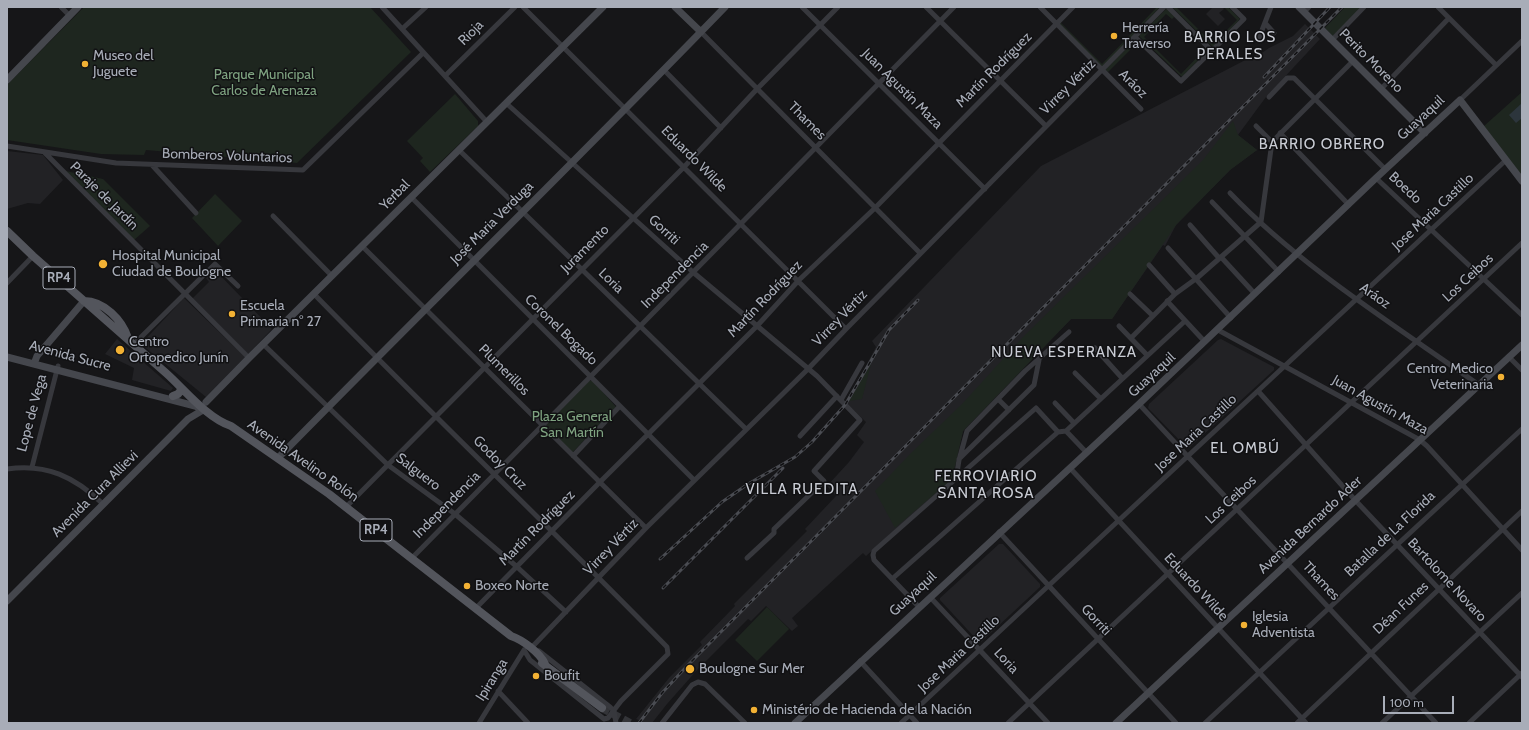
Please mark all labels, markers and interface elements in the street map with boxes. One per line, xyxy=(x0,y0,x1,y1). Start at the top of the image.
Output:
street label: Rioja xyxy=(455,17,487,49)
place label: Herrería Traverso xyxy=(1122,20,1171,52)
street label: Perito Moreno xyxy=(1335,25,1407,97)
street label: Martín Rodríguez xyxy=(953,29,1035,111)
district label: BARRIO LOS PERALES xyxy=(1184,29,1276,64)
marker: Herrería Traverso xyxy=(1109,31,1119,41)
street label: Juan Agustín Maza xyxy=(858,45,946,133)
place label: Museo del Juguete xyxy=(93,48,154,80)
street label: Virrey Vértiz xyxy=(1037,56,1099,118)
marker: Museo del Juguete xyxy=(80,59,90,69)
street label: Aráoz xyxy=(1115,66,1151,102)
park label: Parque Municipal Carlos de Arenaza xyxy=(211,67,317,100)
street label: Guayaquil xyxy=(1394,92,1448,144)
street label: Thames xyxy=(784,98,830,144)
street label: Eduardo Wilde xyxy=(657,122,731,196)
district label: BARRIO OBRERO xyxy=(1259,136,1385,154)
street label: Bomberos Voluntarios xyxy=(162,145,292,167)
street label: Paraje de Jardín xyxy=(66,158,142,234)
street label: Boedo xyxy=(1385,169,1425,207)
street label: Jose Maria Castillo xyxy=(1389,170,1477,254)
street label: Yerbal xyxy=(376,176,414,214)
street label: José Maria Verduga xyxy=(447,178,537,268)
street label: Gorriti xyxy=(645,212,683,248)
street label: Juramento xyxy=(557,221,613,277)
street label: Independencia xyxy=(638,238,712,312)
place label: Hospital Municipal Ciudad de Boulogne xyxy=(112,248,231,280)
street label: Los Ceibos xyxy=(1439,250,1497,306)
street label: Martín Rodríguez xyxy=(724,257,806,341)
marker: Hospital Municipal Ciudad de Boulogne xyxy=(97,258,109,270)
street label: Loria xyxy=(595,265,627,297)
road number: RP4 xyxy=(43,267,75,289)
street label: Aráoz xyxy=(1356,279,1394,313)
street label: Virrey Vértiz xyxy=(809,286,871,350)
street label: Coronel Bogado xyxy=(521,291,601,369)
place label: Escuela Primaria n° 27 xyxy=(240,298,321,330)
marker: Escuela Primaria n° 27 xyxy=(227,309,237,319)
place label: Centro Ortopedico Junín xyxy=(129,334,229,366)
street label: Avenida Sucre xyxy=(27,337,113,375)
street label: Plumerillos xyxy=(475,341,533,399)
marker: Centro Ortopedico Junín xyxy=(114,344,126,356)
district label: NUEVA ESPERANZA xyxy=(991,344,1137,362)
street label: Guayaquil xyxy=(1125,349,1179,401)
place label: Centro Medico Veterinaria xyxy=(1407,361,1493,394)
street label: Juan Agustín Maza xyxy=(1329,372,1431,438)
marker: Centro Medico Veterinaria xyxy=(1496,372,1506,382)
street label: Lope de Vega xyxy=(14,373,50,453)
street label: Jose Maria Castillo xyxy=(1152,391,1240,475)
park label: Plaza General San Martín xyxy=(532,409,612,442)
street label: Avenida Avelino Rolón xyxy=(244,416,362,506)
street label: Godoy Cruz xyxy=(470,433,530,493)
district label: EL OMBÚ xyxy=(1210,440,1280,458)
street label: Avenida Cura Allievi xyxy=(48,447,142,541)
street label: Salguero xyxy=(392,450,444,494)
street label: Independencia xyxy=(410,468,484,542)
district label: FERROVIARIO SANTA ROSA xyxy=(934,468,1038,503)
street label: Los Ceibos xyxy=(1202,472,1260,528)
street label: Avenida Bernardo Ader xyxy=(1255,473,1365,577)
district label: VILLA RUEDITA xyxy=(746,481,858,499)
street label: Martín Rodríguez xyxy=(496,487,578,569)
street label: Batalla de La Florida xyxy=(1341,488,1439,580)
street label: Virrey Vértiz xyxy=(580,515,642,579)
road number: RP4 xyxy=(360,519,392,541)
street label: Bartolome Novaro xyxy=(1404,535,1490,625)
street label: Eduardo Wilde xyxy=(1160,550,1232,624)
street label: Thames xyxy=(1299,558,1343,604)
street label: Guayaquil xyxy=(886,568,940,620)
place label: Boxeo Norte xyxy=(475,578,549,594)
street label: Déan Funes xyxy=(1370,578,1432,638)
marker: Boxeo Norte xyxy=(462,581,472,591)
street label: Gorriti xyxy=(1077,601,1115,639)
place label: Iglesia Adventista xyxy=(1252,609,1315,642)
street label: Jose Maria Castillo xyxy=(915,612,1003,696)
marker: Iglesia Adventista xyxy=(1239,620,1249,630)
street label: Loria xyxy=(990,645,1022,677)
street label: Ipiranga xyxy=(472,656,512,704)
place label: Boulogne Sur Mer xyxy=(699,661,804,677)
marker: Boulogne Sur Mer xyxy=(684,663,696,675)
place label: Boufit xyxy=(544,668,580,684)
marker: Boufit xyxy=(531,671,541,681)
scale bar xyxy=(1385,688,1456,714)
text: 100 m xyxy=(1390,695,1424,710)
place label: Ministério de Hacienda de la Nación xyxy=(762,702,972,718)
marker: Ministério de Hacienda de la Nación xyxy=(749,705,759,715)

